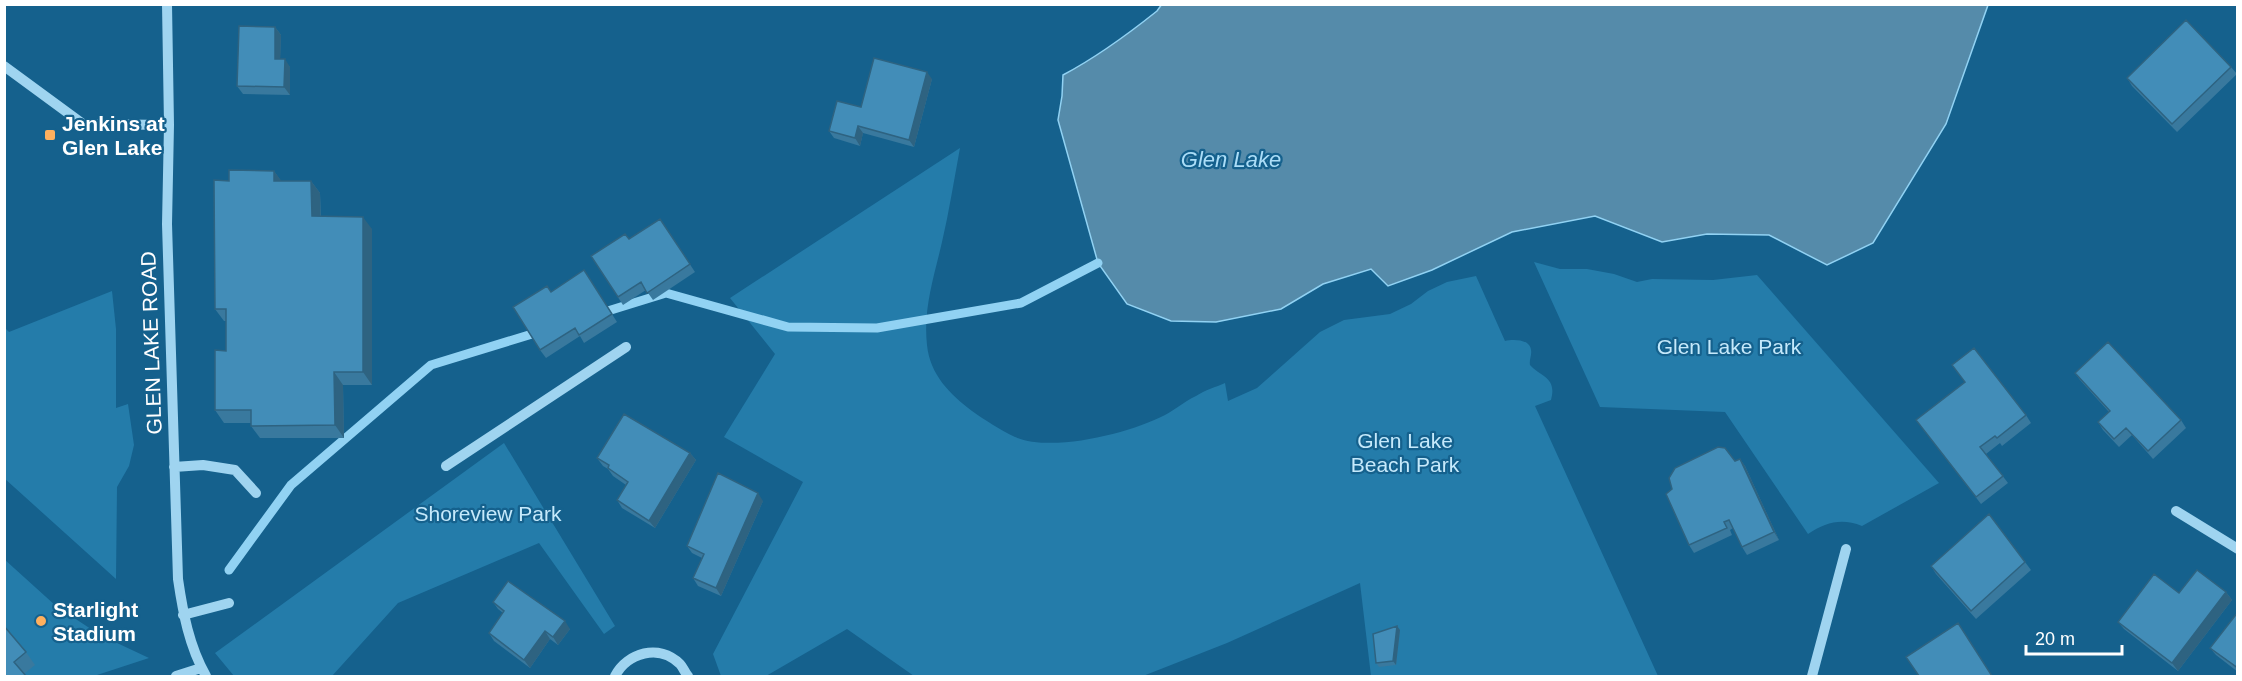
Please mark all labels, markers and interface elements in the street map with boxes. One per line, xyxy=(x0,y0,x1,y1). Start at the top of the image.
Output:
place label: Jenkins at Glen Lake xyxy=(62,112,165,159)
marker: Jenkins at Glen Lake xyxy=(43,128,57,142)
water label: Glen Lake xyxy=(1181,147,1281,172)
street label: GLEN LAKE ROAD xyxy=(136,251,166,435)
park label: Glen Lake Park xyxy=(1657,335,1802,358)
park label: Glen Lake Beach Park xyxy=(1351,429,1460,476)
park label: Shoreview Park xyxy=(414,502,562,525)
place label: Starlight Stadium xyxy=(53,598,138,645)
marker: Starlight Stadium xyxy=(34,614,48,628)
scale bar xyxy=(2026,618,2122,656)
text: 20 m xyxy=(2035,629,2075,649)

